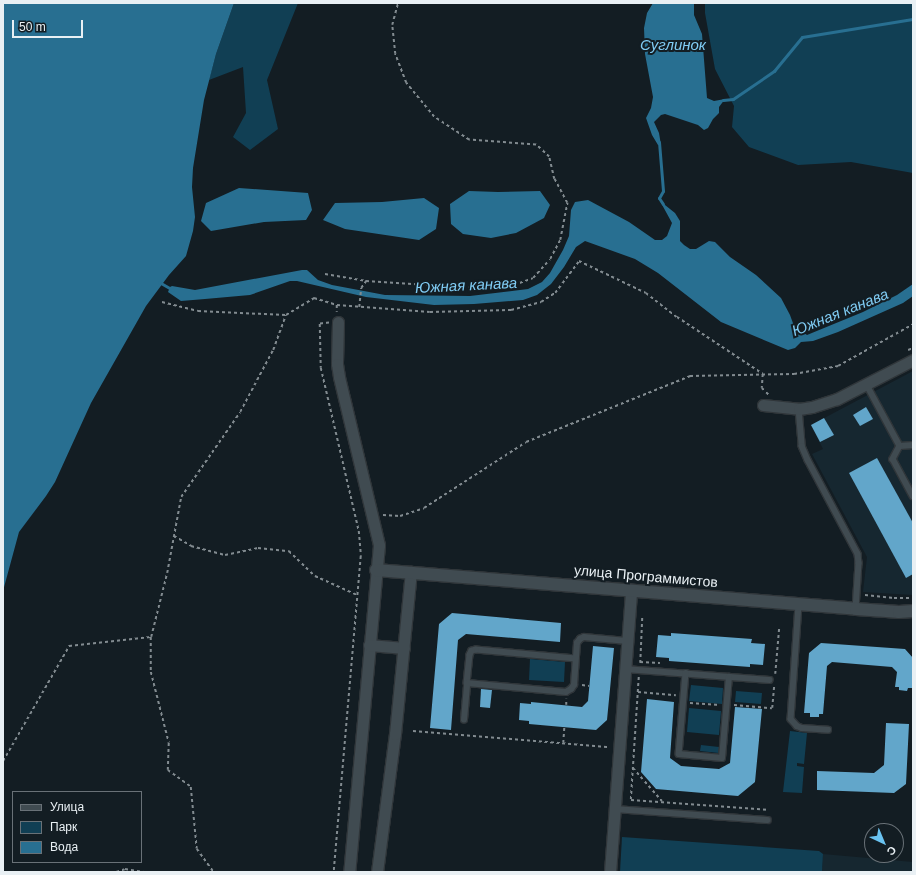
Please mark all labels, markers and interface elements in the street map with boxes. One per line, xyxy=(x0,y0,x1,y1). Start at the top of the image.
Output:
scale bar xyxy=(14,12,85,38)
text: 50 m xyxy=(19,20,46,34)
water label: Суглинок xyxy=(640,36,706,54)
water label: Южная канава xyxy=(414,273,518,297)
water label: Южная канава xyxy=(789,284,891,340)
street label: улица Программистов xyxy=(573,561,719,591)
legend xyxy=(12,791,142,863)
text: Улица xyxy=(50,800,84,814)
text: Парк xyxy=(50,820,77,834)
north arrow xyxy=(864,823,904,863)
text: Вода xyxy=(50,840,78,854)
text: С xyxy=(885,844,899,858)

